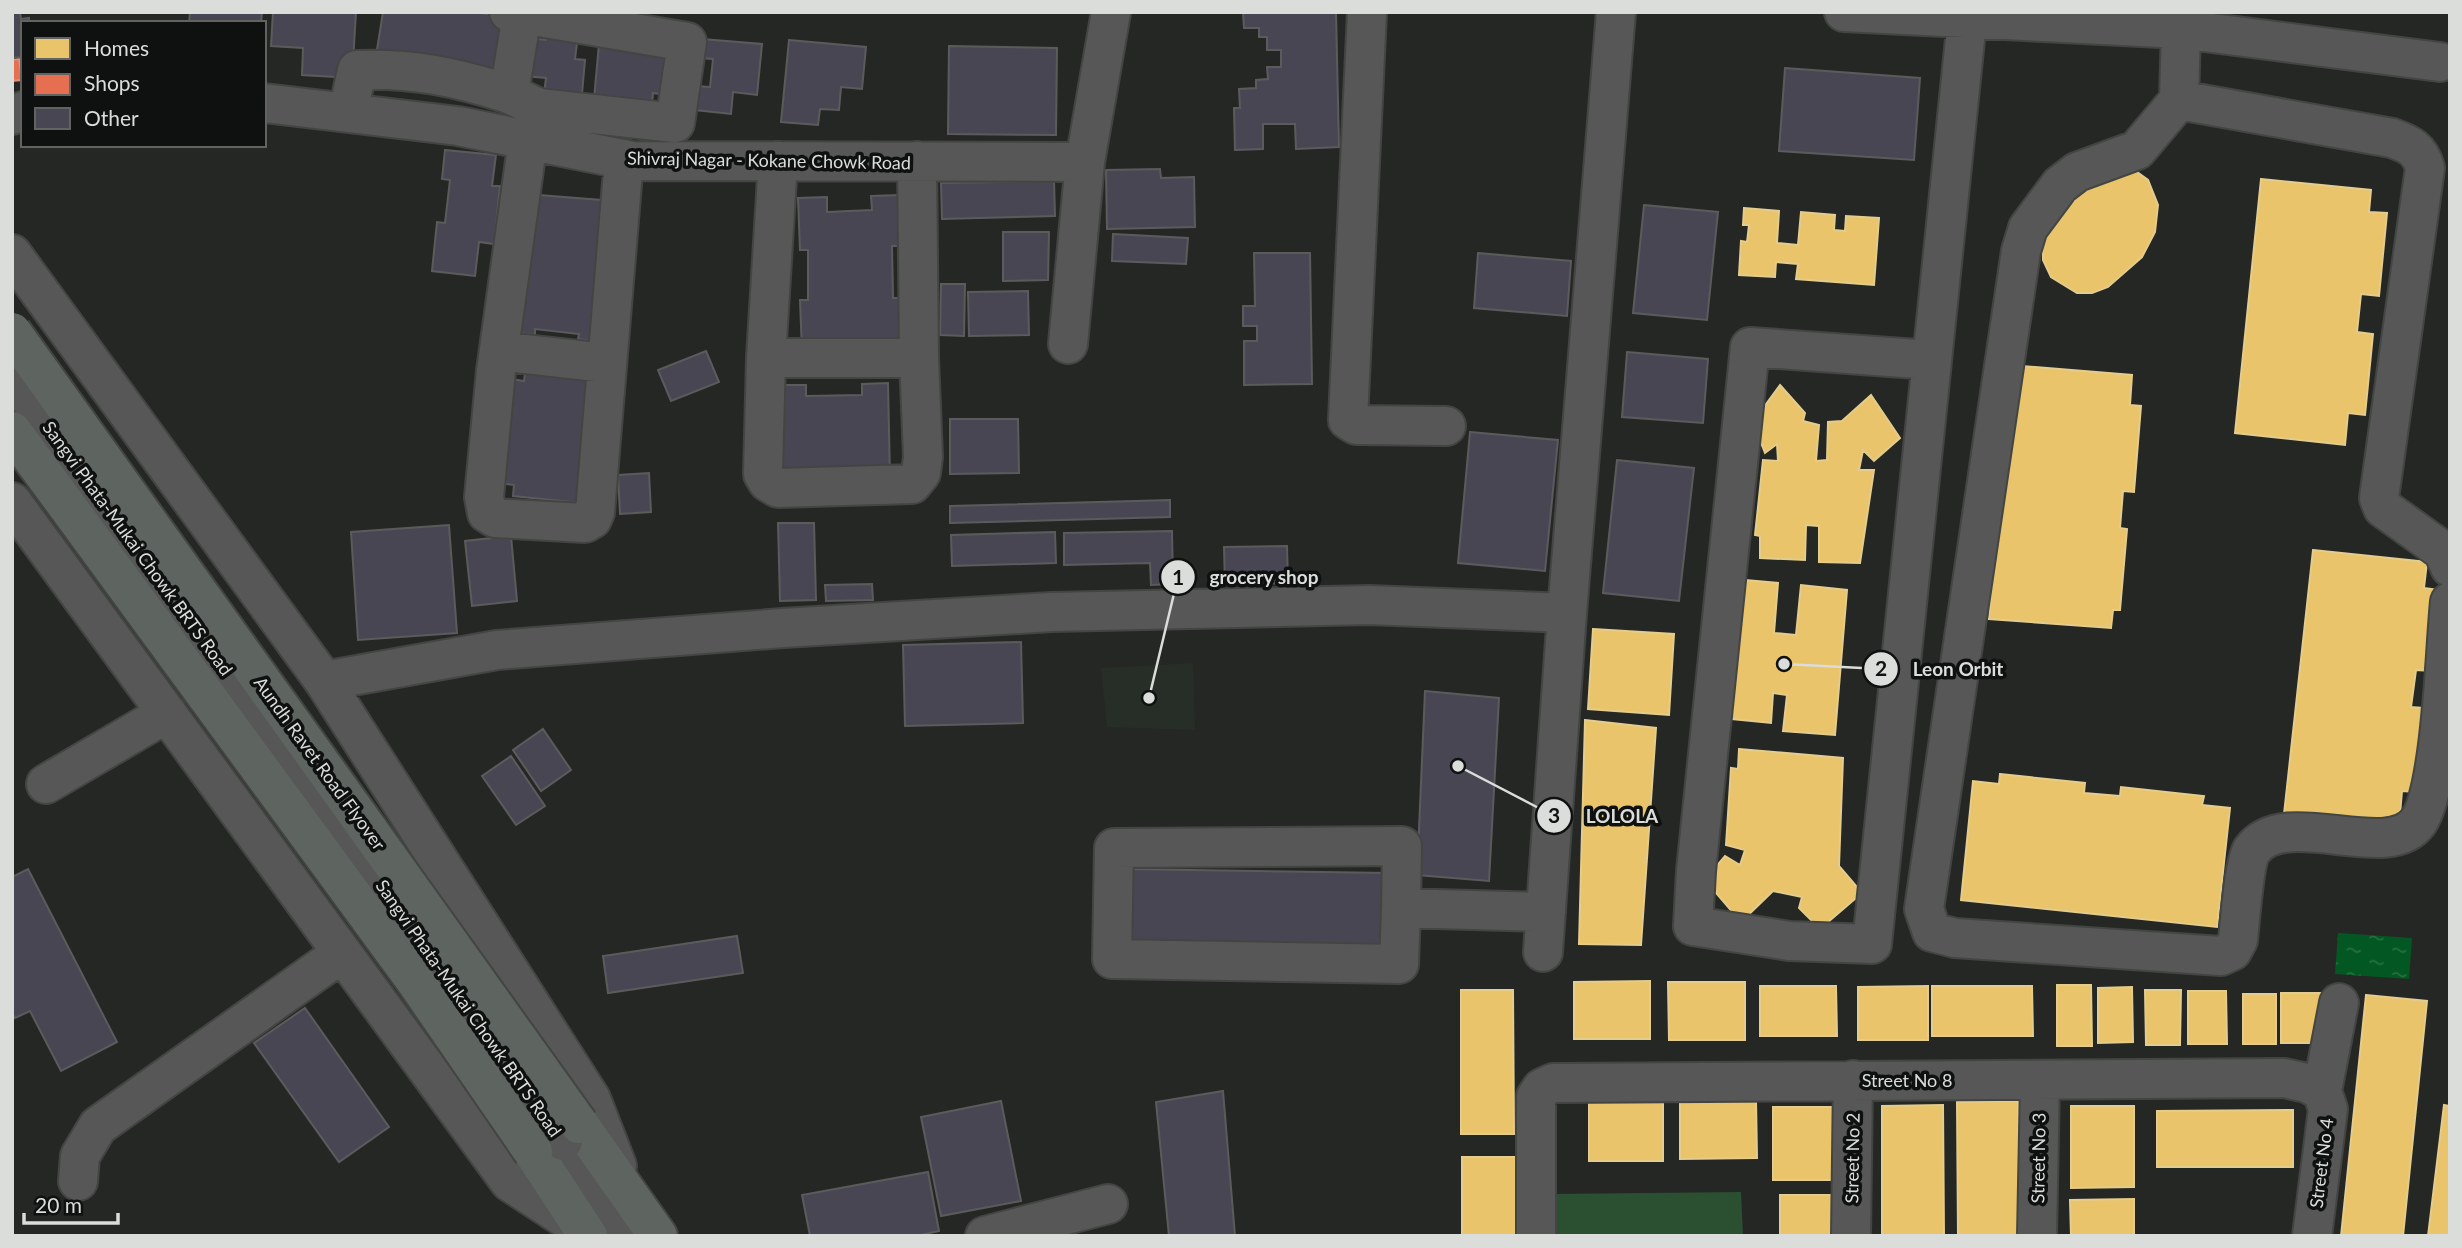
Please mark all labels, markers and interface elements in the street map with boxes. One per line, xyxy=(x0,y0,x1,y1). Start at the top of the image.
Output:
legend xyxy=(21,21,266,147)
text: Homes xyxy=(84,35,149,60)
text: Shops xyxy=(84,70,140,95)
text: Other xyxy=(84,105,139,130)
street label: Shivraj Nagar - Kokane Chowk Road xyxy=(627,147,911,173)
street label: Sangvi Phata-Mukai Chowk BRTS Road xyxy=(38,417,238,679)
callout: grocery shop xyxy=(1160,557,1333,597)
text: 1 xyxy=(1172,564,1184,589)
text: grocery shop xyxy=(1210,565,1319,588)
callout: Leon Orbit xyxy=(1864,649,2017,689)
text: 2 xyxy=(1875,655,1887,680)
text: Leon Orbit xyxy=(1913,657,2003,680)
street label: Aundh Ravet Road Flyover xyxy=(250,672,391,854)
callout: LOLOLA xyxy=(1537,796,1672,836)
text: 3 xyxy=(1548,802,1560,827)
text: LOLOLA xyxy=(1586,804,1659,827)
street label: Sangvi Phata-Mukai Chowk BRTS Road xyxy=(371,875,567,1141)
street label: Street No 8 xyxy=(1862,1069,1952,1091)
street label: Street No 2 xyxy=(1840,1112,1864,1204)
street label: Street No 3 xyxy=(2026,1112,2050,1204)
street label: Street No 4 xyxy=(2305,1117,2337,1209)
scale bar xyxy=(24,1182,119,1226)
text: 20 m xyxy=(35,1192,82,1217)

